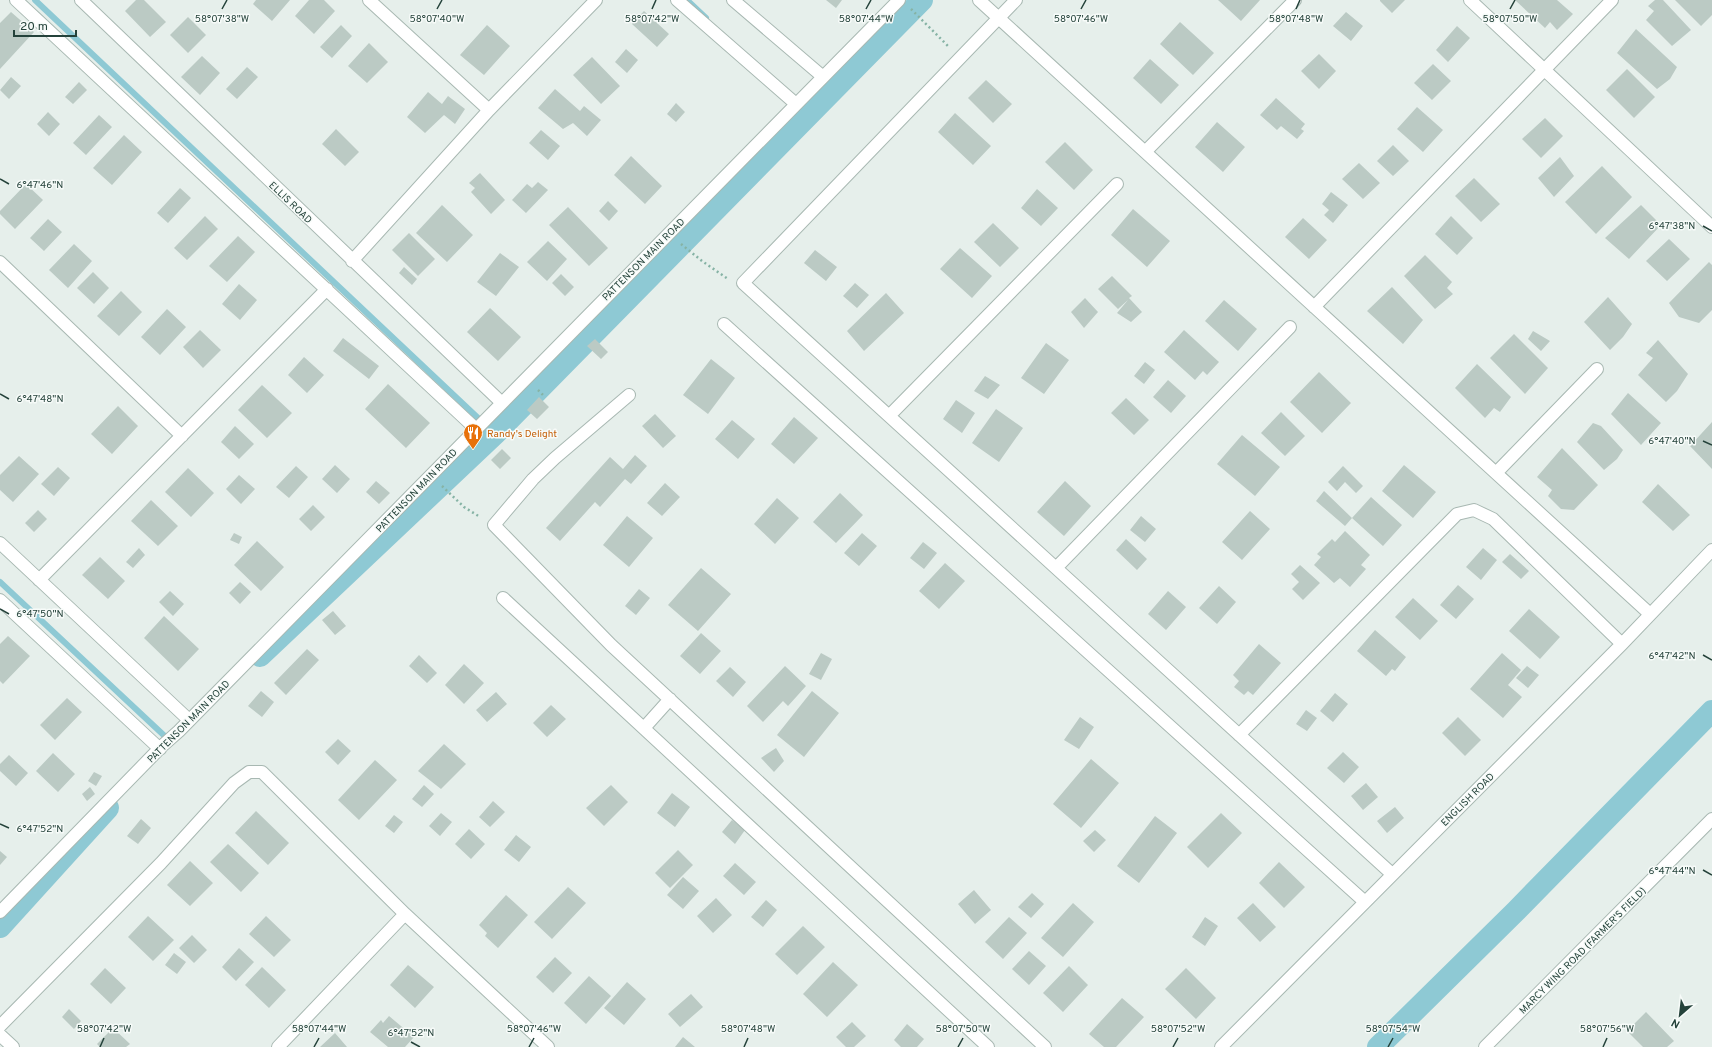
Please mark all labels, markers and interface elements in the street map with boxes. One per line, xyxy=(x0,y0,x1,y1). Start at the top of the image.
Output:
scale bar xyxy=(14,12,76,38)
text: 58°07'38"W xyxy=(195,13,249,26)
text: 58°07'40"W xyxy=(410,13,464,26)
text: 58°07'42"W xyxy=(625,13,679,26)
text: 58°07'44"W xyxy=(839,13,893,26)
text: 58°07'46"W xyxy=(1054,13,1108,26)
text: 58°07'48"W xyxy=(1269,13,1323,26)
text: 58°07'50"W xyxy=(1483,13,1537,26)
text: 20 m xyxy=(20,19,48,35)
text: 6°47'46"N xyxy=(17,179,63,192)
street label: ELLIS ROAD xyxy=(266,179,314,227)
street label: PATTENSON MAIN ROAD xyxy=(600,216,688,304)
text: 6°47'38"N xyxy=(1649,220,1695,233)
text: 6°47'48"N xyxy=(17,393,63,406)
restaurant icon: Randy's Delight xyxy=(462,422,484,450)
place label: Randy's Delight xyxy=(487,428,557,441)
text: 6°47'40"N xyxy=(1648,435,1696,448)
street label: PATTENSON MAIN ROAD xyxy=(374,446,461,536)
text: 6°47'50"N xyxy=(16,608,64,621)
text: 6°47'42"N xyxy=(1649,650,1695,663)
street label: PATTENSON MAIN ROAD xyxy=(145,678,233,766)
street label: ENGLISH ROAD xyxy=(1439,770,1498,830)
text: 6°47'52"N xyxy=(17,823,63,836)
text: 6°47'44"N xyxy=(1648,865,1696,878)
street label: MARCY WING ROAD (FARMER'S FIELD) xyxy=(1517,885,1649,1017)
north arrow xyxy=(1660,995,1700,1035)
text: N xyxy=(1669,1015,1683,1031)
text: 58°07'42"W xyxy=(77,1023,131,1036)
text: 58°07'44"W xyxy=(292,1023,346,1036)
text: 58°07'46"W xyxy=(507,1023,561,1036)
text: 58°07'48"W xyxy=(721,1023,775,1036)
text: 58°07'50"W xyxy=(936,1023,990,1036)
text: 58°07'52"W xyxy=(1151,1023,1205,1036)
text: 58°07'54"W xyxy=(1366,1023,1420,1036)
text: 58°07'56"W xyxy=(1580,1023,1634,1036)
text: 6°47'52"N xyxy=(388,1027,434,1040)

